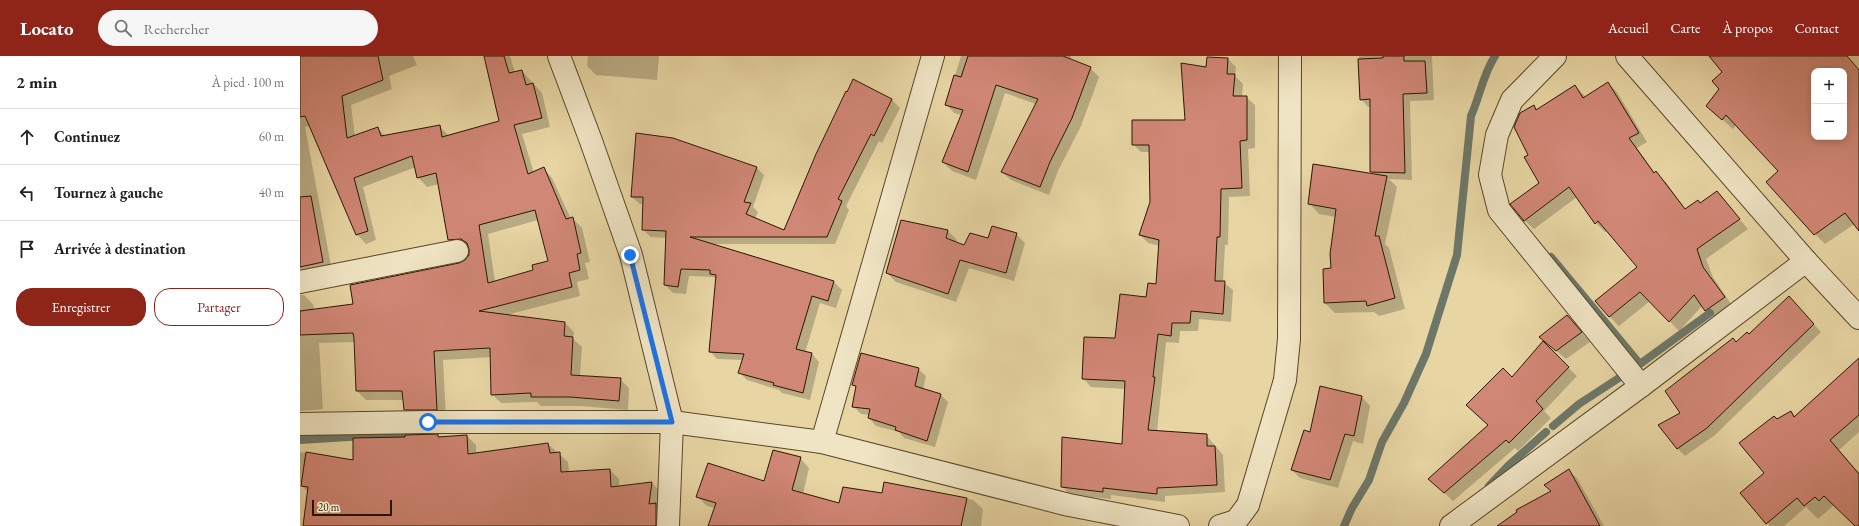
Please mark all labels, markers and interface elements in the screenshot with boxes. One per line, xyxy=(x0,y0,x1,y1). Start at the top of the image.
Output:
search box xyxy=(98,10,378,46)
text: Locato xyxy=(20,16,74,41)
icon: search xyxy=(112,17,134,39)
text: Rechercher xyxy=(144,19,209,38)
text: Accueil xyxy=(1608,19,1649,37)
text: Carte xyxy=(1671,19,1701,37)
text: À propos xyxy=(1723,19,1773,37)
text: Contact xyxy=(1795,19,1839,37)
map controls xyxy=(1811,68,1847,140)
button: + xyxy=(1811,68,1847,104)
text: 2 min xyxy=(16,71,57,93)
text: À pied · 100 m xyxy=(212,74,284,91)
button: − xyxy=(1811,104,1847,140)
icon: ahead xyxy=(16,126,38,148)
text: Continuez xyxy=(54,127,120,146)
text: 60 m xyxy=(259,128,284,145)
icon: left xyxy=(16,182,38,204)
text: Tournez à gauche xyxy=(54,183,163,202)
text: 40 m xyxy=(259,184,284,201)
icon: arrive xyxy=(16,238,38,260)
text: Arrivée à destination xyxy=(54,239,186,258)
route end xyxy=(621,246,639,264)
button: Enregistrer xyxy=(16,288,146,326)
button: Partager xyxy=(154,288,284,326)
route start xyxy=(419,413,437,431)
scale bar xyxy=(312,498,392,517)
text: 20 m xyxy=(318,500,339,514)

